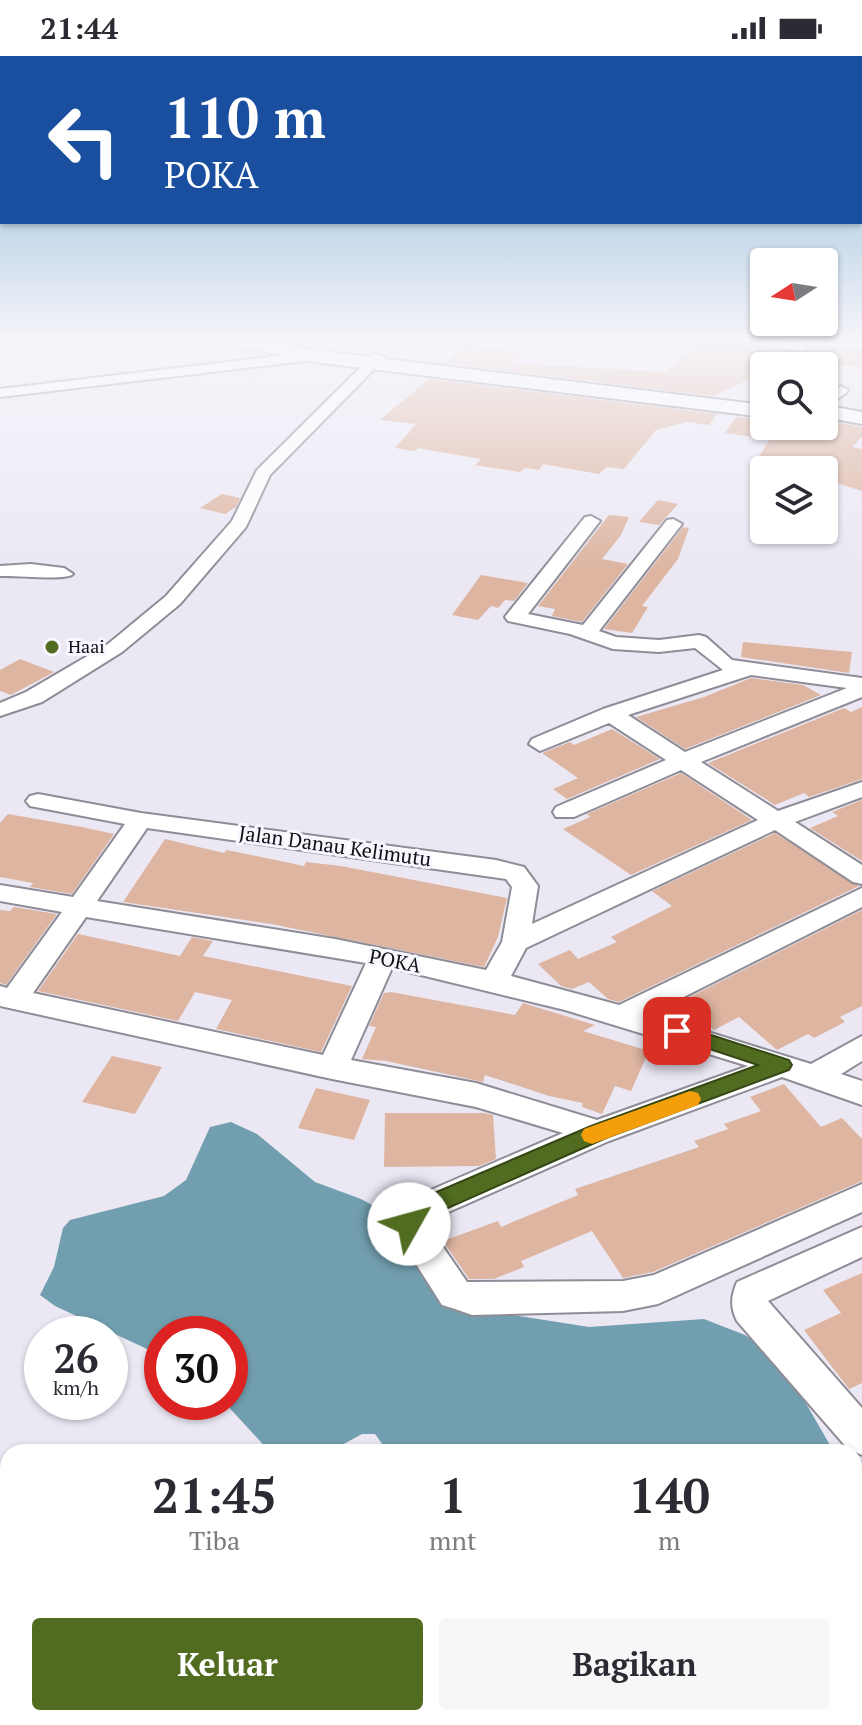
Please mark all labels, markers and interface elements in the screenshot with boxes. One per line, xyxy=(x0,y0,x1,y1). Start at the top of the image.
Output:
text: 21:44 xyxy=(40,8,118,48)
text: 110 m xyxy=(164,80,326,154)
icon: left xyxy=(32,88,136,192)
text: POKA xyxy=(164,151,259,198)
north arrow xyxy=(750,248,838,336)
map controls xyxy=(750,248,838,544)
button: search xyxy=(750,352,838,440)
button: layers xyxy=(750,456,838,544)
place label: Haai xyxy=(68,634,105,658)
marker: Haai xyxy=(43,638,61,656)
street label: Jalan Danau Kelimutu xyxy=(237,819,433,872)
street label: POKA xyxy=(367,942,424,979)
pin xyxy=(643,997,711,1065)
icon: arrive xyxy=(655,1009,699,1053)
position arrow xyxy=(367,1182,451,1266)
speed limit sign: 30 xyxy=(144,1316,248,1420)
text: 26 xyxy=(53,1331,99,1384)
text: km/h xyxy=(53,1374,99,1401)
text: 21:45 xyxy=(152,1463,277,1527)
text: 1 xyxy=(439,1463,466,1527)
text: 140 xyxy=(629,1463,710,1527)
text: Tiba xyxy=(189,1523,240,1557)
text: mnt xyxy=(429,1523,477,1557)
text: m xyxy=(658,1523,680,1557)
button: Keluar xyxy=(32,1618,423,1710)
button: Bagikan xyxy=(439,1618,830,1710)

